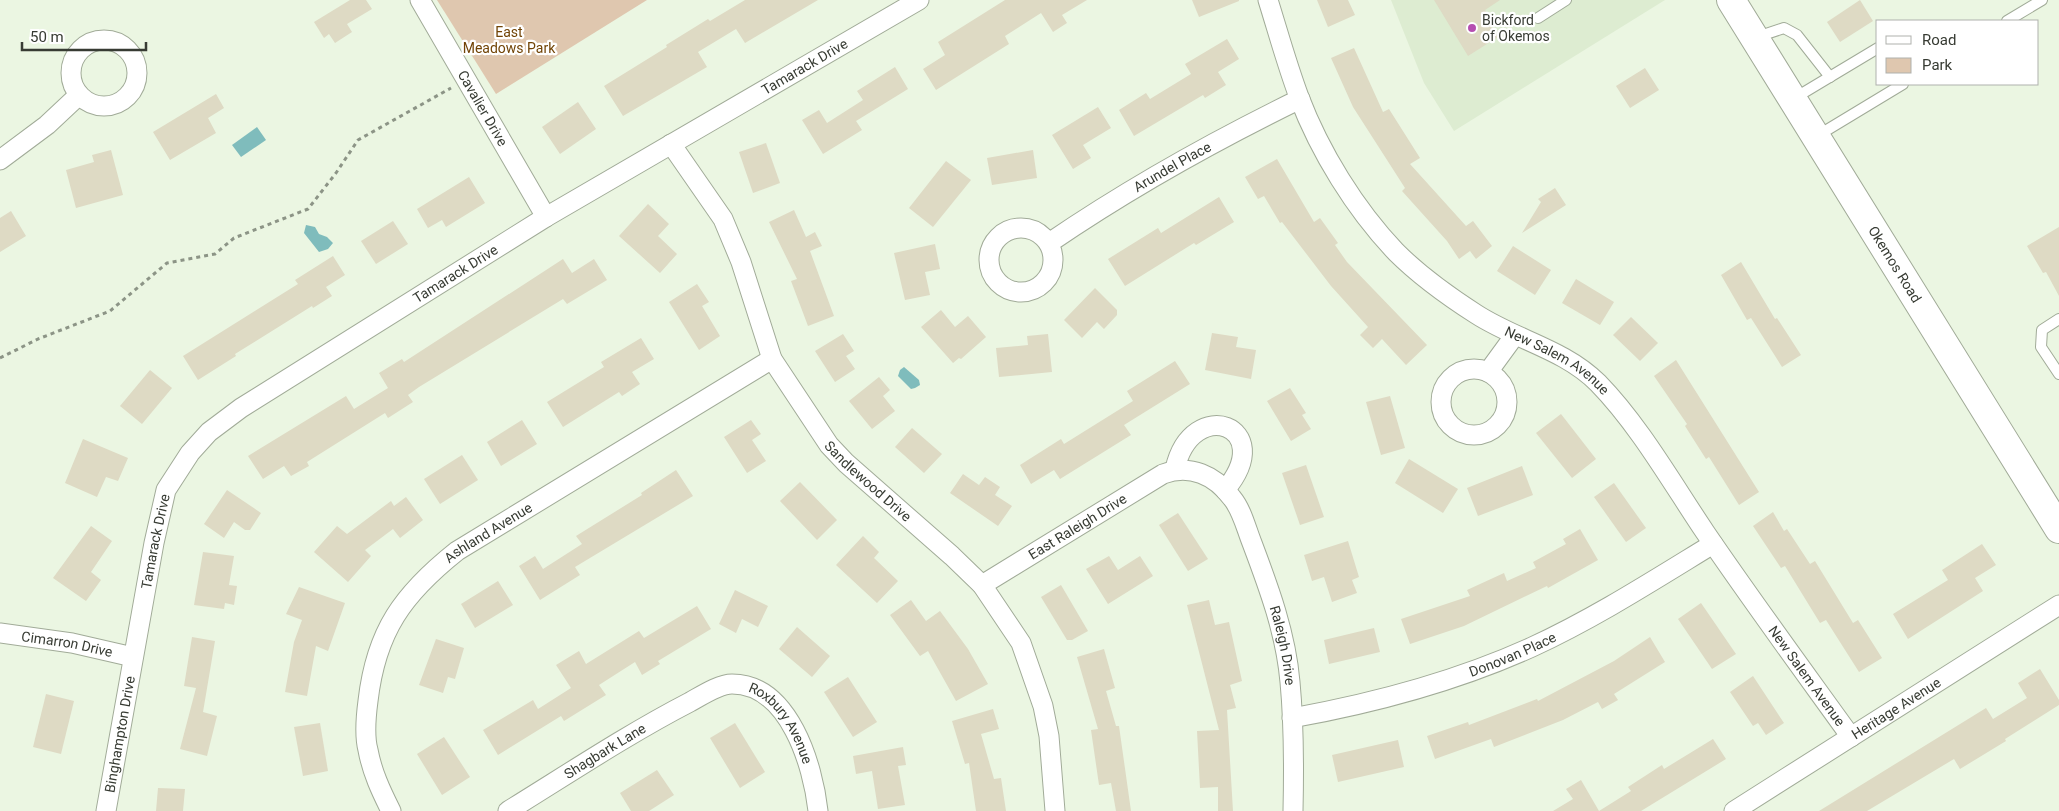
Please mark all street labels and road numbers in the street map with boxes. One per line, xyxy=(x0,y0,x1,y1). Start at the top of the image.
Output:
street label: Tamarack Drive xyxy=(759,35,850,98)
street label: Cavalier Drive xyxy=(455,67,511,149)
street label: Arundel Place xyxy=(1131,138,1214,195)
street label: Okemos Road xyxy=(1865,223,1925,306)
street label: Tamarack Drive xyxy=(410,241,501,306)
street label: New Salem Avenue xyxy=(1502,323,1613,398)
street label: Sandlewood Drive xyxy=(821,437,915,525)
street label: East Raleigh Drive xyxy=(1026,490,1129,563)
street label: Tamarack Drive xyxy=(138,492,173,590)
street label: Ashland Avenue xyxy=(441,499,535,566)
street label: Raleigh Drive xyxy=(1267,604,1298,686)
street label: New Salem Avenue xyxy=(1765,623,1848,729)
street label: Cimarron Drive xyxy=(20,628,114,660)
street label: Donovan Place xyxy=(1467,629,1559,680)
street label: Heritage Avenue xyxy=(1849,674,1944,742)
street label: Binghampton Drive xyxy=(101,675,138,794)
street label: Roxbury Avenue xyxy=(747,679,816,766)
street label: Shagbark Lane xyxy=(561,720,649,782)

